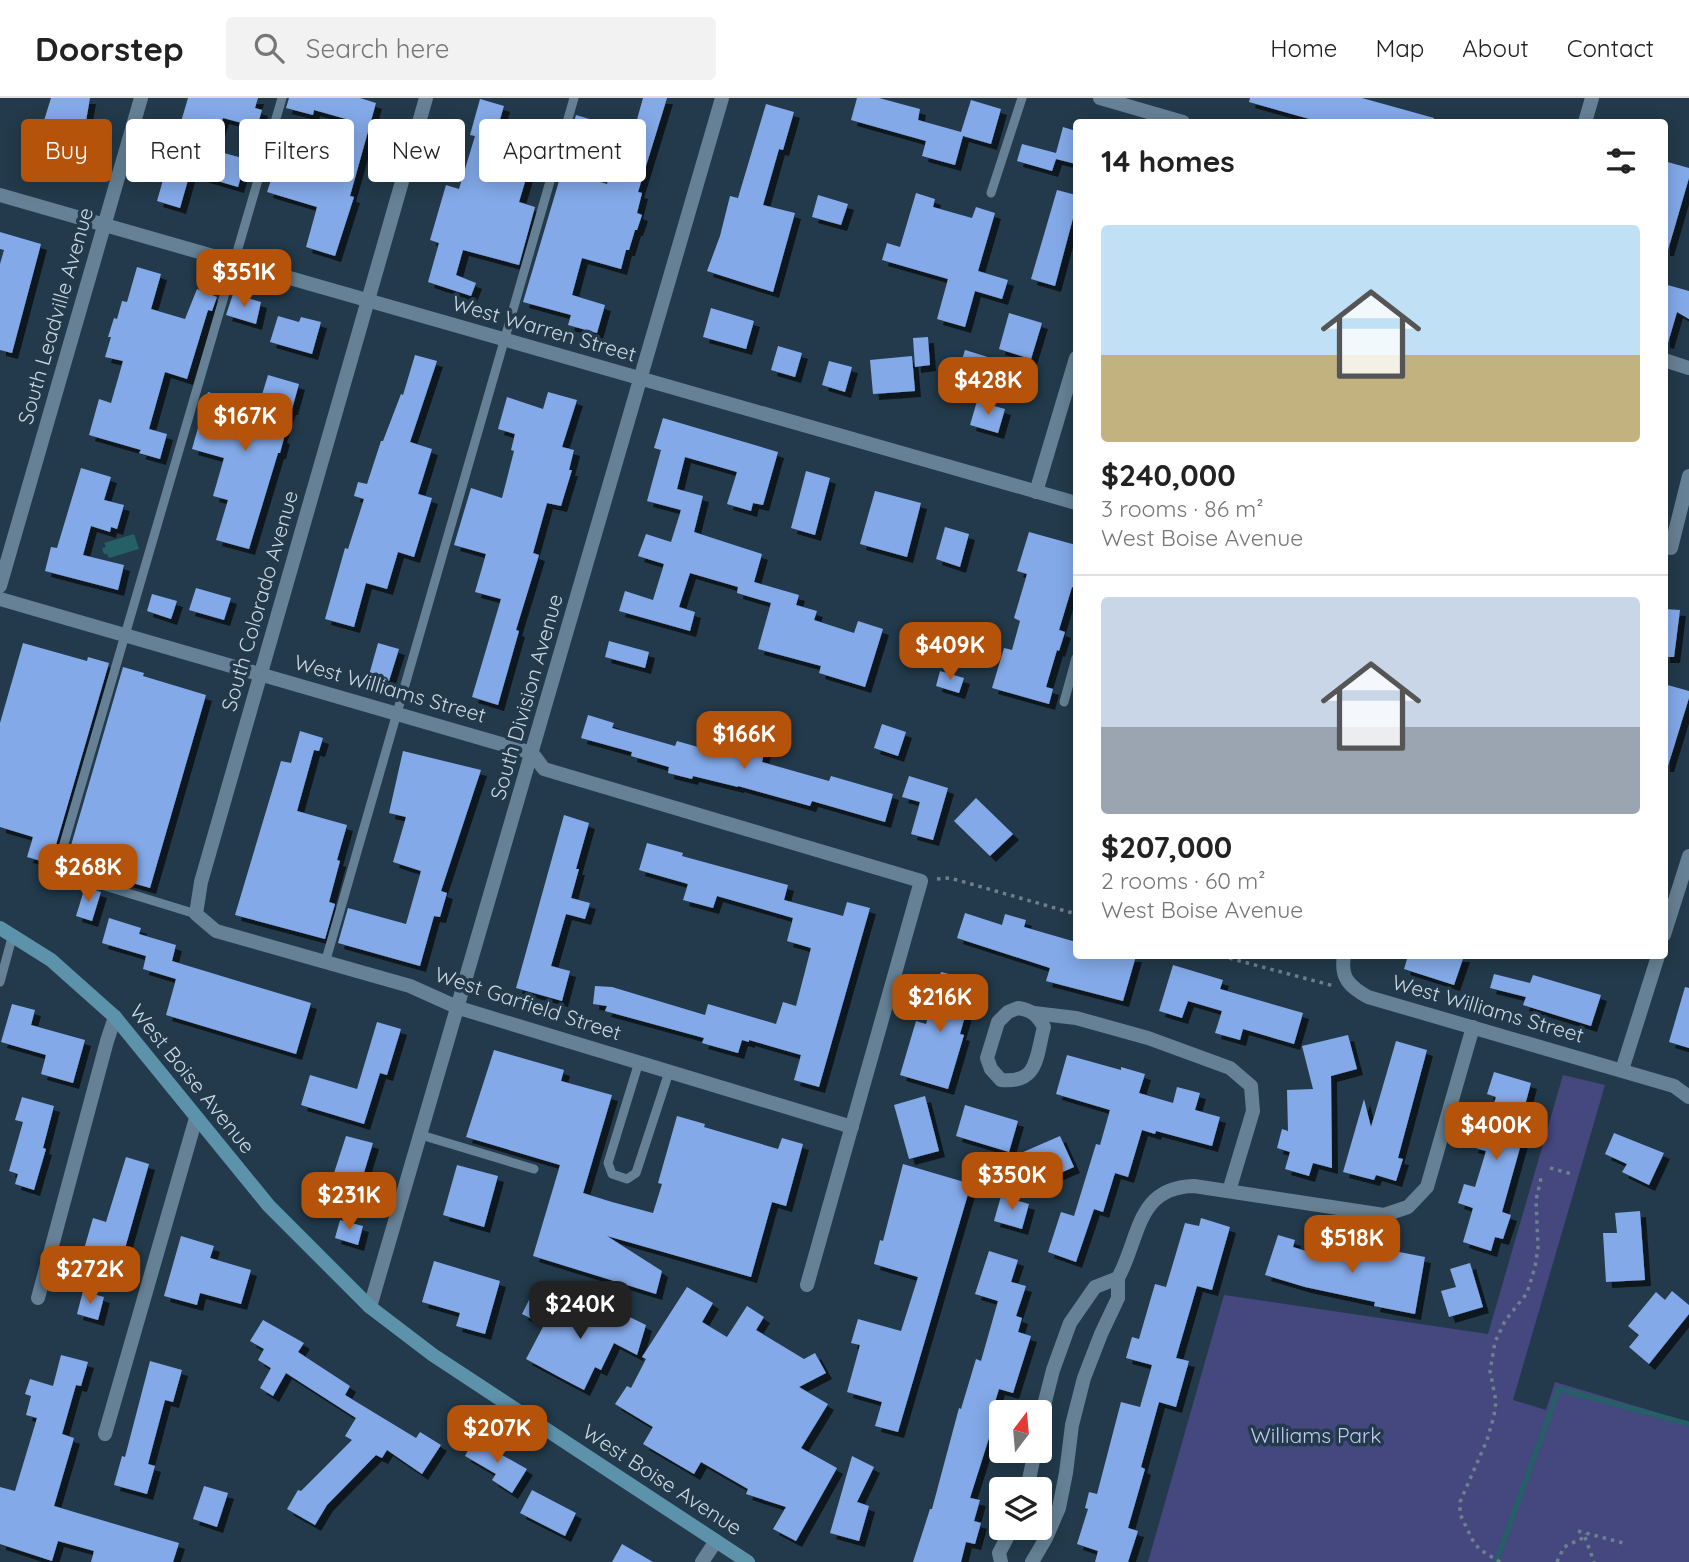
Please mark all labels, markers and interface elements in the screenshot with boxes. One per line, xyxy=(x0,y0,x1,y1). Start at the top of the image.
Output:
search box xyxy=(226,17,716,80)
text: Doorstep xyxy=(35,28,184,69)
icon: search xyxy=(250,29,288,67)
text: Search here xyxy=(306,32,449,65)
text: Home xyxy=(1270,33,1337,63)
text: Map xyxy=(1375,33,1424,63)
text: About xyxy=(1462,33,1529,63)
text: Contact xyxy=(1567,33,1654,63)
chip: Buy xyxy=(21,119,112,182)
chip: Rent xyxy=(126,119,225,182)
chip: Filters xyxy=(239,119,354,182)
chip: New xyxy=(368,119,465,182)
chip: Apartment xyxy=(479,119,646,182)
text: 14 homes xyxy=(1101,142,1235,180)
icon: filters xyxy=(1602,142,1640,180)
street label: South Leadville Avenue xyxy=(12,204,98,427)
pin: $351K xyxy=(195,250,293,309)
text: $351K xyxy=(212,257,276,286)
icon: home xyxy=(1308,271,1434,397)
street label: West Warren Street xyxy=(449,289,639,367)
pin: $428K xyxy=(939,358,1037,417)
text: $428K xyxy=(954,365,1022,394)
pin: $167K xyxy=(196,394,294,453)
text: $167K xyxy=(213,401,277,430)
text: $240,000 xyxy=(1101,456,1236,494)
street label: South Colorado Avenue xyxy=(215,487,303,714)
text: 3 rooms · 86 m² xyxy=(1101,494,1264,523)
text: West Boise Avenue xyxy=(1101,523,1303,552)
street label: South Division Avenue xyxy=(484,591,568,803)
pin: $409K xyxy=(901,622,999,682)
text: $409K xyxy=(915,630,985,659)
icon: home xyxy=(1308,643,1434,769)
street label: West Williams Street xyxy=(291,648,489,728)
pin: $166K xyxy=(695,712,793,771)
text: $166K xyxy=(712,719,776,748)
text: $207,000 xyxy=(1101,828,1232,866)
pin: $268K xyxy=(39,844,137,904)
text: $268K xyxy=(54,852,122,881)
text: 2 rooms · 60 m² xyxy=(1101,866,1266,895)
text: West Boise Avenue xyxy=(1101,895,1303,924)
street label: West Garfield Street xyxy=(432,961,625,1045)
street label: West Williams Street xyxy=(1389,968,1587,1048)
pin: $216K xyxy=(891,974,989,1034)
text: $216K xyxy=(908,982,972,1011)
street label: West Boise Avenue xyxy=(125,998,261,1158)
pin: $400K xyxy=(1447,1102,1545,1162)
text: $400K xyxy=(1461,1110,1531,1139)
pin: $350K xyxy=(963,1152,1061,1212)
text: $350K xyxy=(978,1160,1046,1189)
pin: $231K xyxy=(300,1172,398,1232)
text: $231K xyxy=(317,1180,381,1209)
pin: $518K xyxy=(1303,1216,1401,1275)
text: $518K xyxy=(1320,1223,1384,1252)
pin: $272K xyxy=(41,1246,139,1306)
text: $272K xyxy=(56,1254,124,1283)
pin: $240K xyxy=(531,1282,629,1341)
text: $240K xyxy=(545,1289,615,1318)
north arrow xyxy=(989,1400,1052,1463)
map controls xyxy=(989,1400,1052,1540)
pin: $207K xyxy=(448,1406,546,1465)
text: $207K xyxy=(463,1413,531,1442)
street label: West Boise Avenue xyxy=(578,1418,747,1540)
park label: Williams Park xyxy=(1251,1422,1381,1448)
button: layers xyxy=(989,1477,1052,1540)

